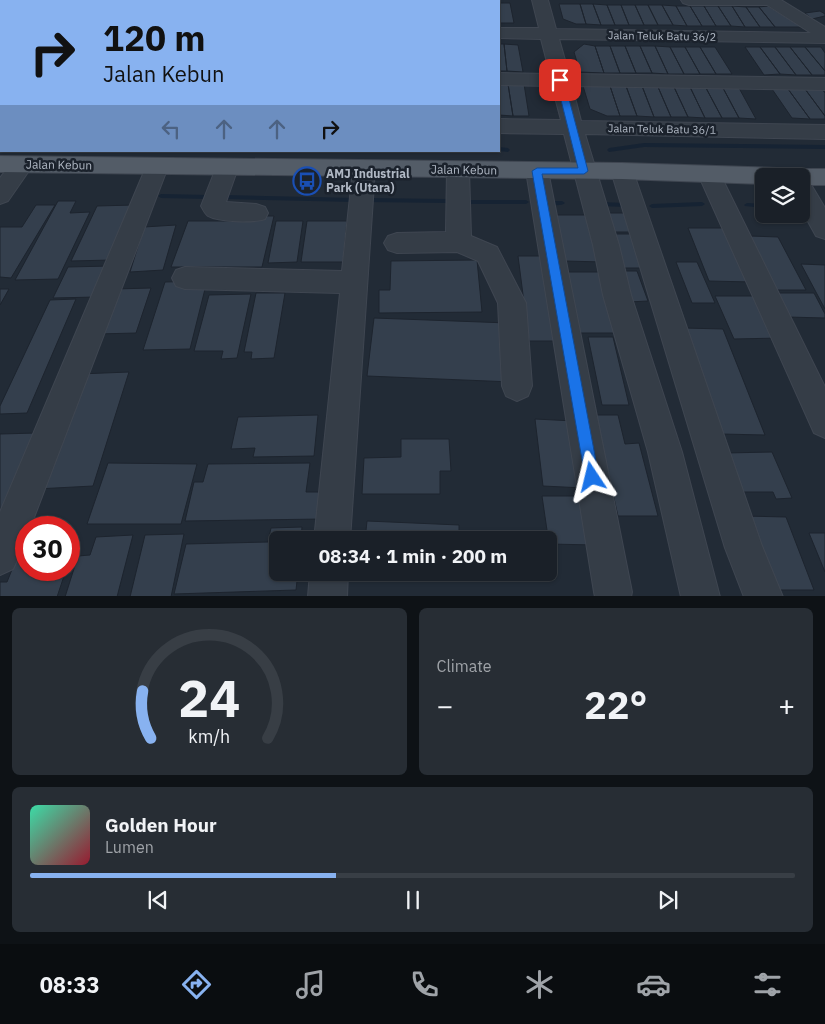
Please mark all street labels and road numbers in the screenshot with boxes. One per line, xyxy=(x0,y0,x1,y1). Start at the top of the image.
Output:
street label: Jalan Teluk Batu 36/2 xyxy=(608,28,716,44)
street label: Jalan Teluk Batu 36/1 xyxy=(608,121,717,137)
street label: Jalan Kebun xyxy=(26,156,92,173)
street label: Jalan Kebun xyxy=(431,161,497,178)

